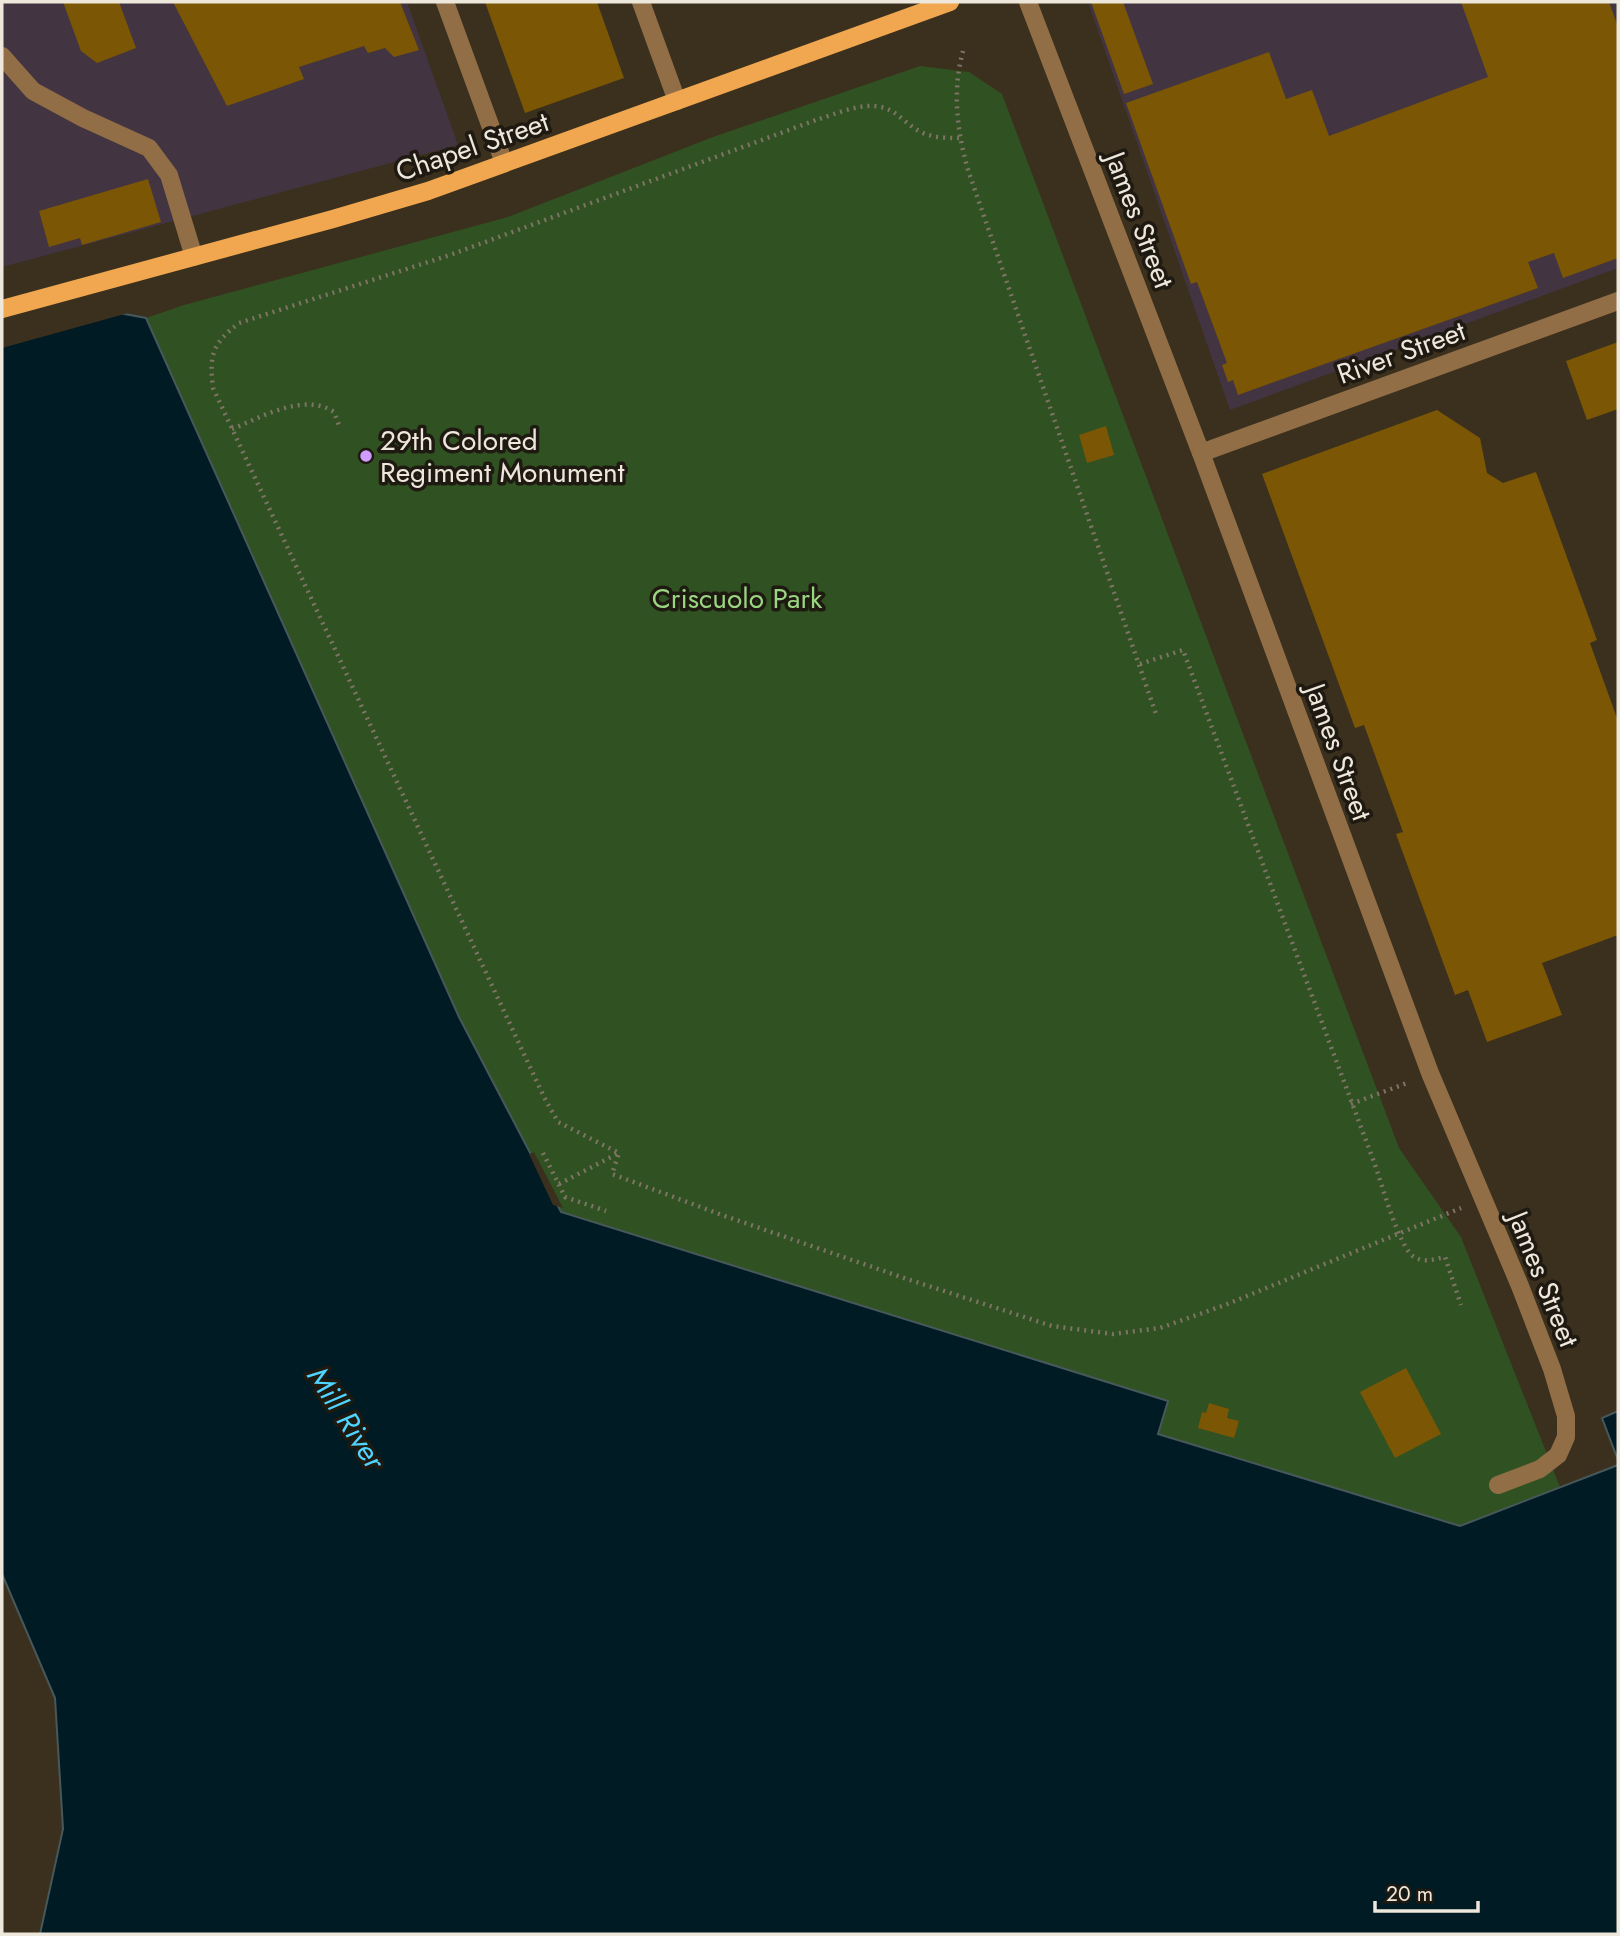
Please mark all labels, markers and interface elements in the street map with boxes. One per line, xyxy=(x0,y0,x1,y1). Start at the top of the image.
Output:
street label: Chapel Street xyxy=(390,101,554,192)
street label: James Street xyxy=(1093,142,1184,295)
street label: River Street xyxy=(1331,310,1471,395)
place label: 29th Colored Regiment Monument xyxy=(380,420,625,493)
marker: 29th Colored Regiment Monument xyxy=(358,448,374,464)
park label: Criscuolo Park xyxy=(652,578,823,619)
street label: James Street xyxy=(1293,674,1382,827)
street label: James Street xyxy=(1496,1202,1589,1353)
water label: Mill River xyxy=(297,1358,397,1479)
scale bar xyxy=(1375,1870,1478,1914)
text: 20 m xyxy=(1386,1879,1433,1909)

